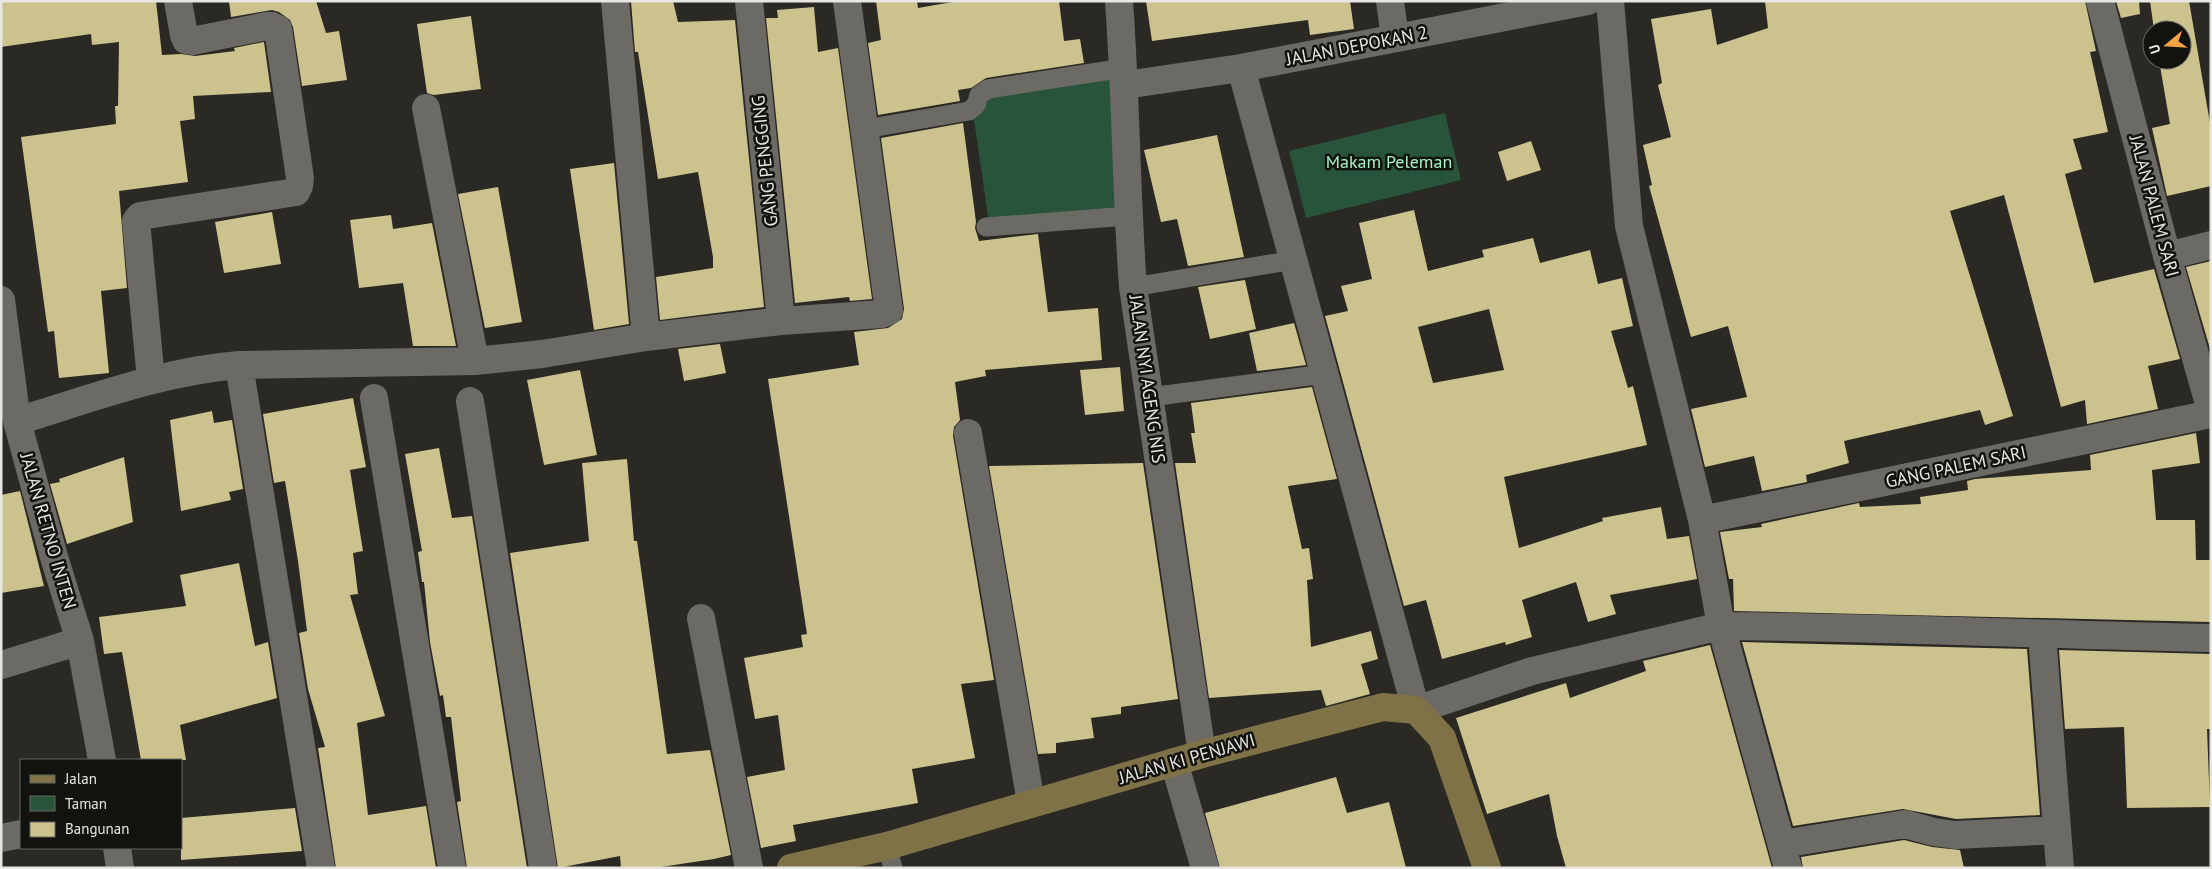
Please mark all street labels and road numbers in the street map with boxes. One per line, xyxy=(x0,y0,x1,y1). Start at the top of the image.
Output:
street label: JALAN DEPOKAN 2 xyxy=(1283,20,1430,71)
street label: GANG PENGGING xyxy=(746,94,783,228)
street label: JALAN PALEM SARI xyxy=(2124,131,2185,279)
street label: JALAN NYI AGENG NIS xyxy=(1124,292,1171,465)
street label: GANG PALEM SARI xyxy=(1884,440,2028,493)
street label: JALAN RETNO INTEN xyxy=(15,449,82,612)
street label: JALAN KI PENJAWI xyxy=(1115,728,1258,789)

